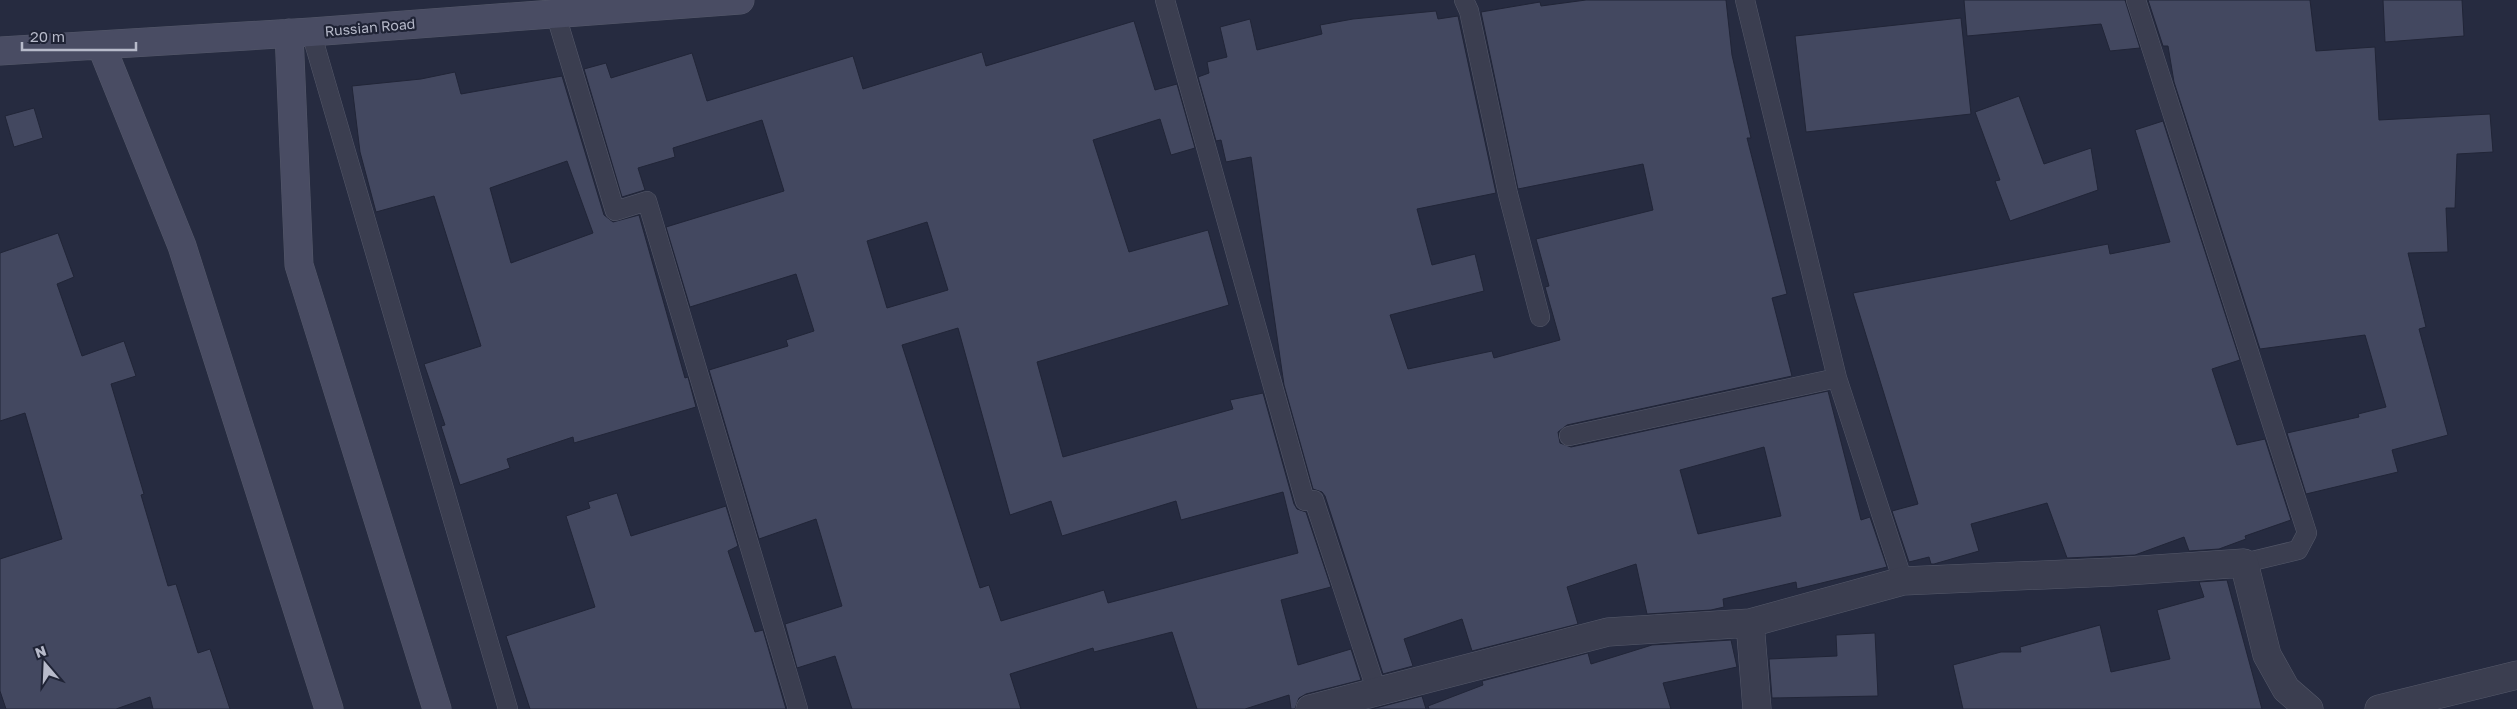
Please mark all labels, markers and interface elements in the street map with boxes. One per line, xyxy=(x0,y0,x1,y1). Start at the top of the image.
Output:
street label: Russian Road xyxy=(324,15,416,39)
scale bar xyxy=(22,20,136,52)
text: 20 m xyxy=(30,27,65,45)
north arrow xyxy=(20,639,70,689)
text: N xyxy=(33,641,48,661)

